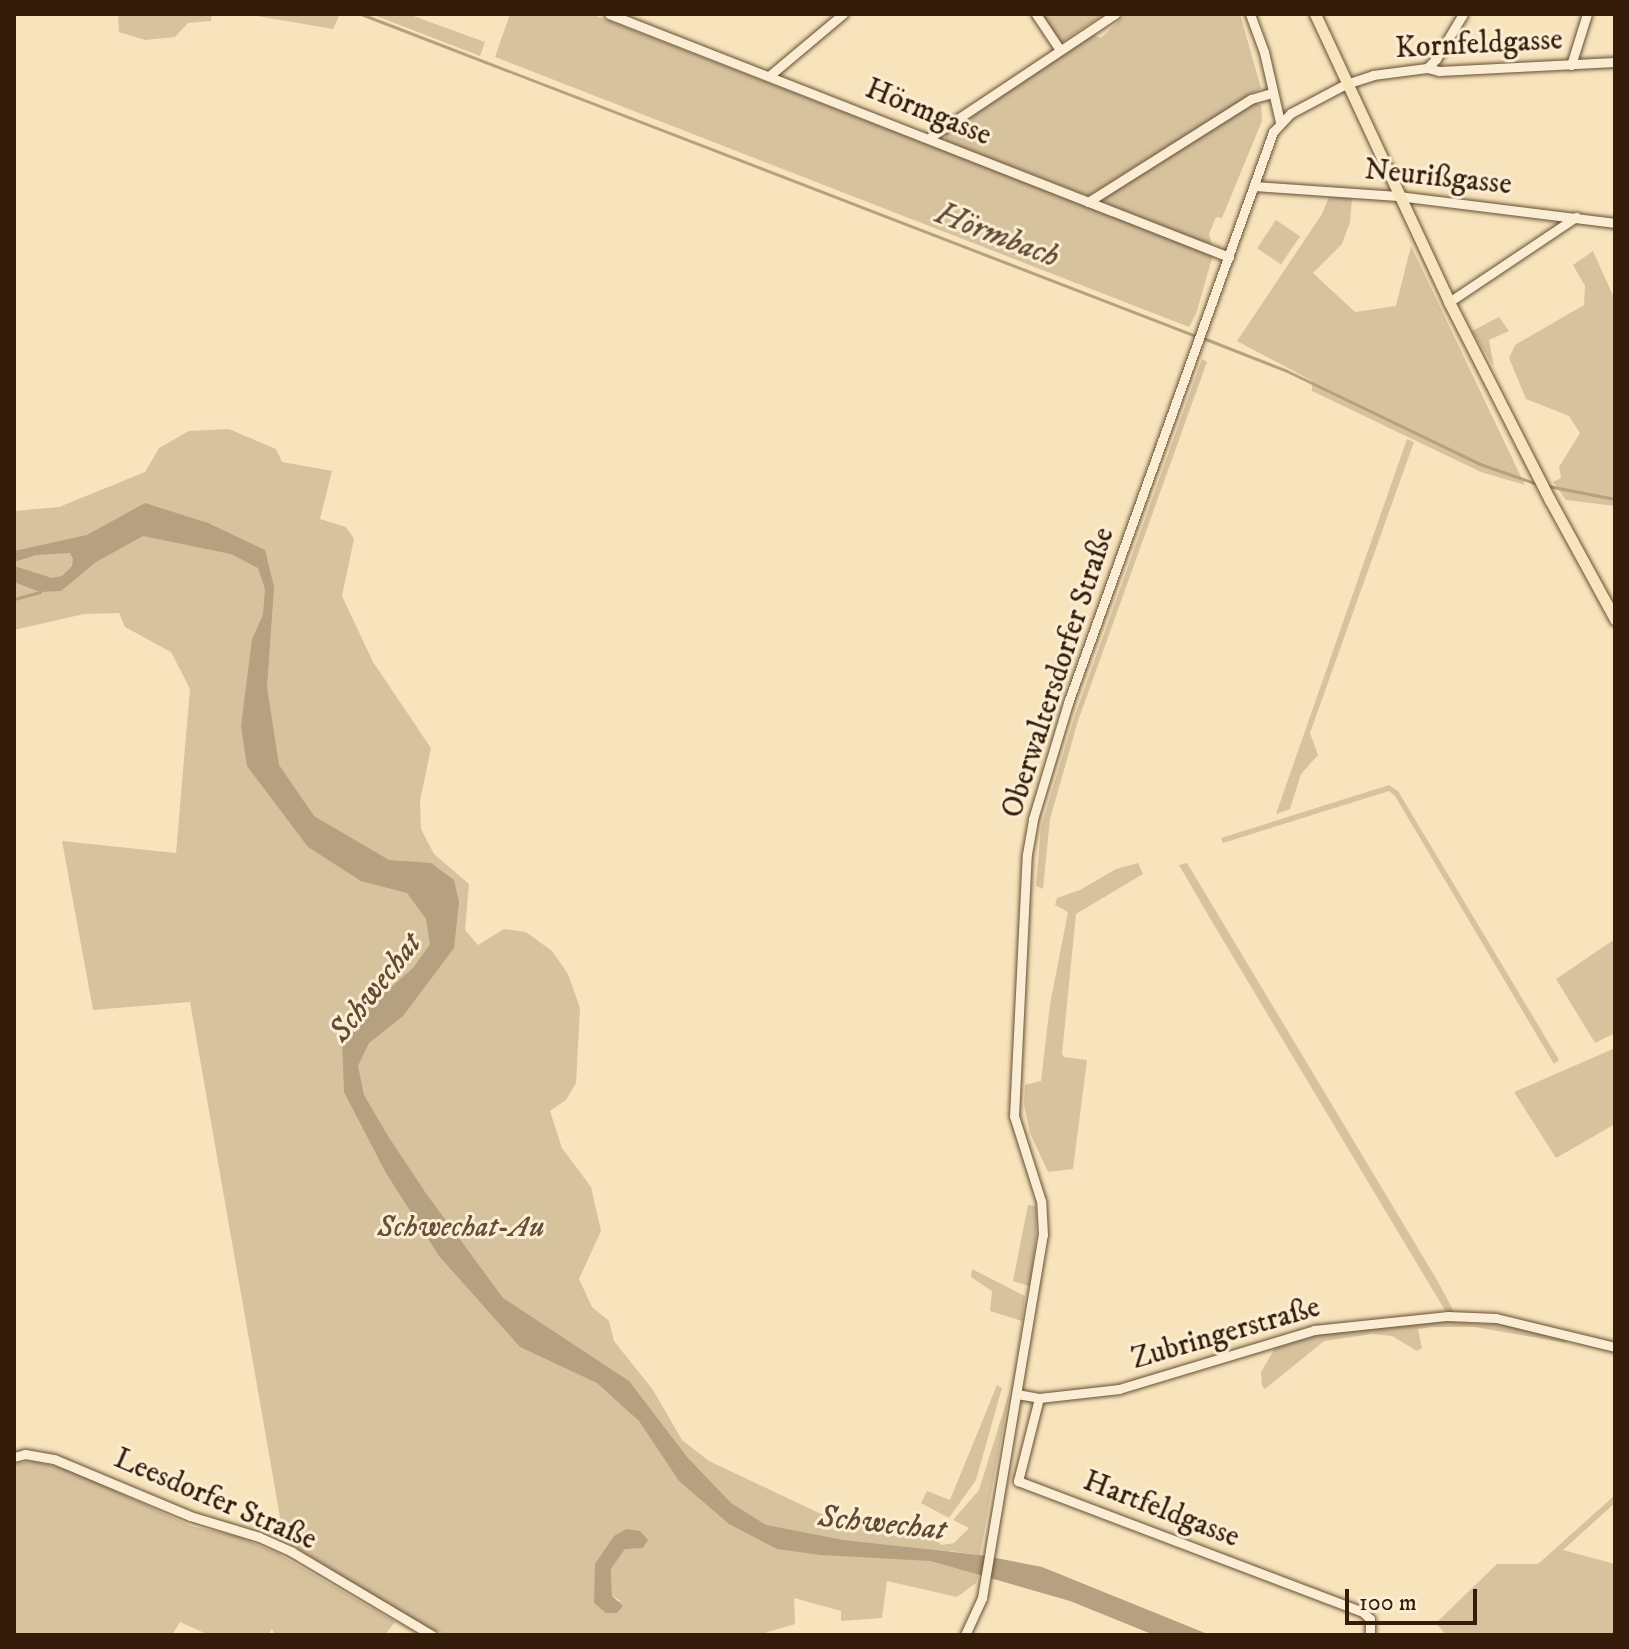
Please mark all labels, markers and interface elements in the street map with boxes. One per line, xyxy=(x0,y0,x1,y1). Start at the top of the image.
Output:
street label: Kornfeldgasse xyxy=(1394,23,1564,67)
street label: Hörmgasse xyxy=(860,71,996,155)
street label: Neurißgasse xyxy=(1363,152,1513,204)
water label: Hörmbach xyxy=(930,195,1064,277)
street label: Oberwaltersdorfer Straße xyxy=(995,523,1123,823)
water label: Schwechat xyxy=(321,926,431,1050)
park label: Schwechat-Au xyxy=(377,1210,545,1246)
street label: Zubringerstraße xyxy=(1128,1290,1324,1378)
street label: Leesdorfer Straße xyxy=(108,1441,322,1559)
street label: Hartfeldgasse xyxy=(1078,1464,1244,1556)
water label: Schwechat xyxy=(816,1498,948,1550)
scale bar xyxy=(1349,1573,1481,1623)
text: 100 m xyxy=(1359,1588,1417,1618)

